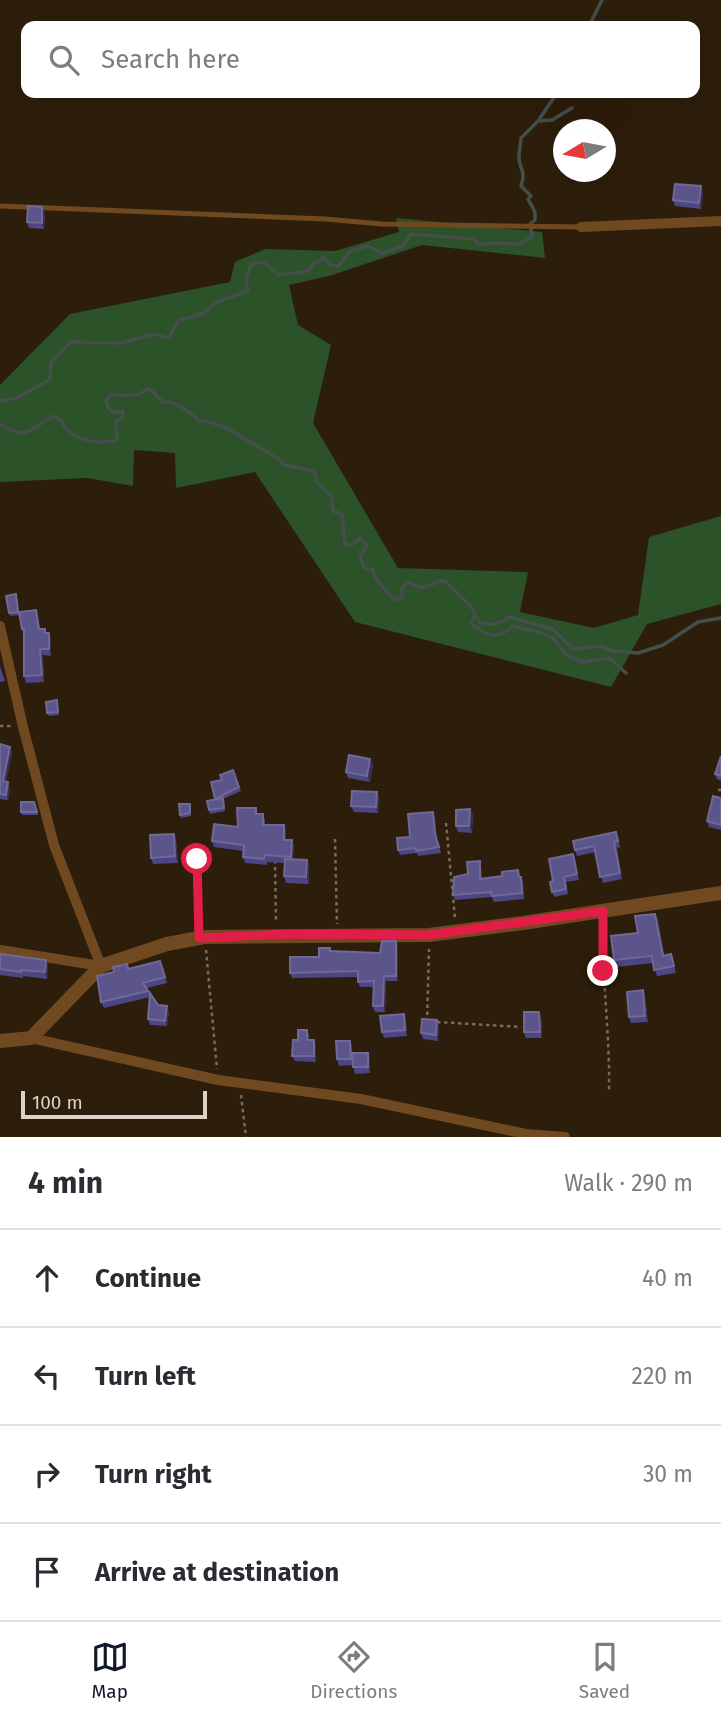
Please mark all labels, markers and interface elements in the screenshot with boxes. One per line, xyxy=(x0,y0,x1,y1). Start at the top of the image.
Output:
search box xyxy=(21,21,700,98)
icon: search xyxy=(45,41,83,79)
text: Search here xyxy=(101,44,240,75)
north arrow xyxy=(553,119,616,182)
route start xyxy=(181,843,212,874)
route end xyxy=(587,955,618,986)
scale bar xyxy=(21,1088,206,1120)
text: 100 m xyxy=(32,1091,83,1114)
text: 4 min xyxy=(28,1165,103,1201)
text: Walk · 290 m xyxy=(564,1169,693,1197)
icon: ahead xyxy=(28,1259,66,1297)
text: Continue xyxy=(95,1263,201,1294)
text: 40 m xyxy=(642,1264,693,1292)
icon: left xyxy=(28,1357,66,1395)
text: Turn left xyxy=(95,1361,196,1392)
text: 220 m xyxy=(632,1362,693,1390)
icon: right xyxy=(28,1455,66,1493)
text: Turn right xyxy=(95,1459,212,1490)
text: 30 m xyxy=(643,1460,693,1488)
icon: arrive xyxy=(28,1553,66,1591)
text: Arrive at destination xyxy=(95,1557,339,1588)
tab: Map xyxy=(91,1638,129,1703)
tab: Directions xyxy=(310,1638,397,1703)
tab: Saved xyxy=(579,1638,630,1703)

